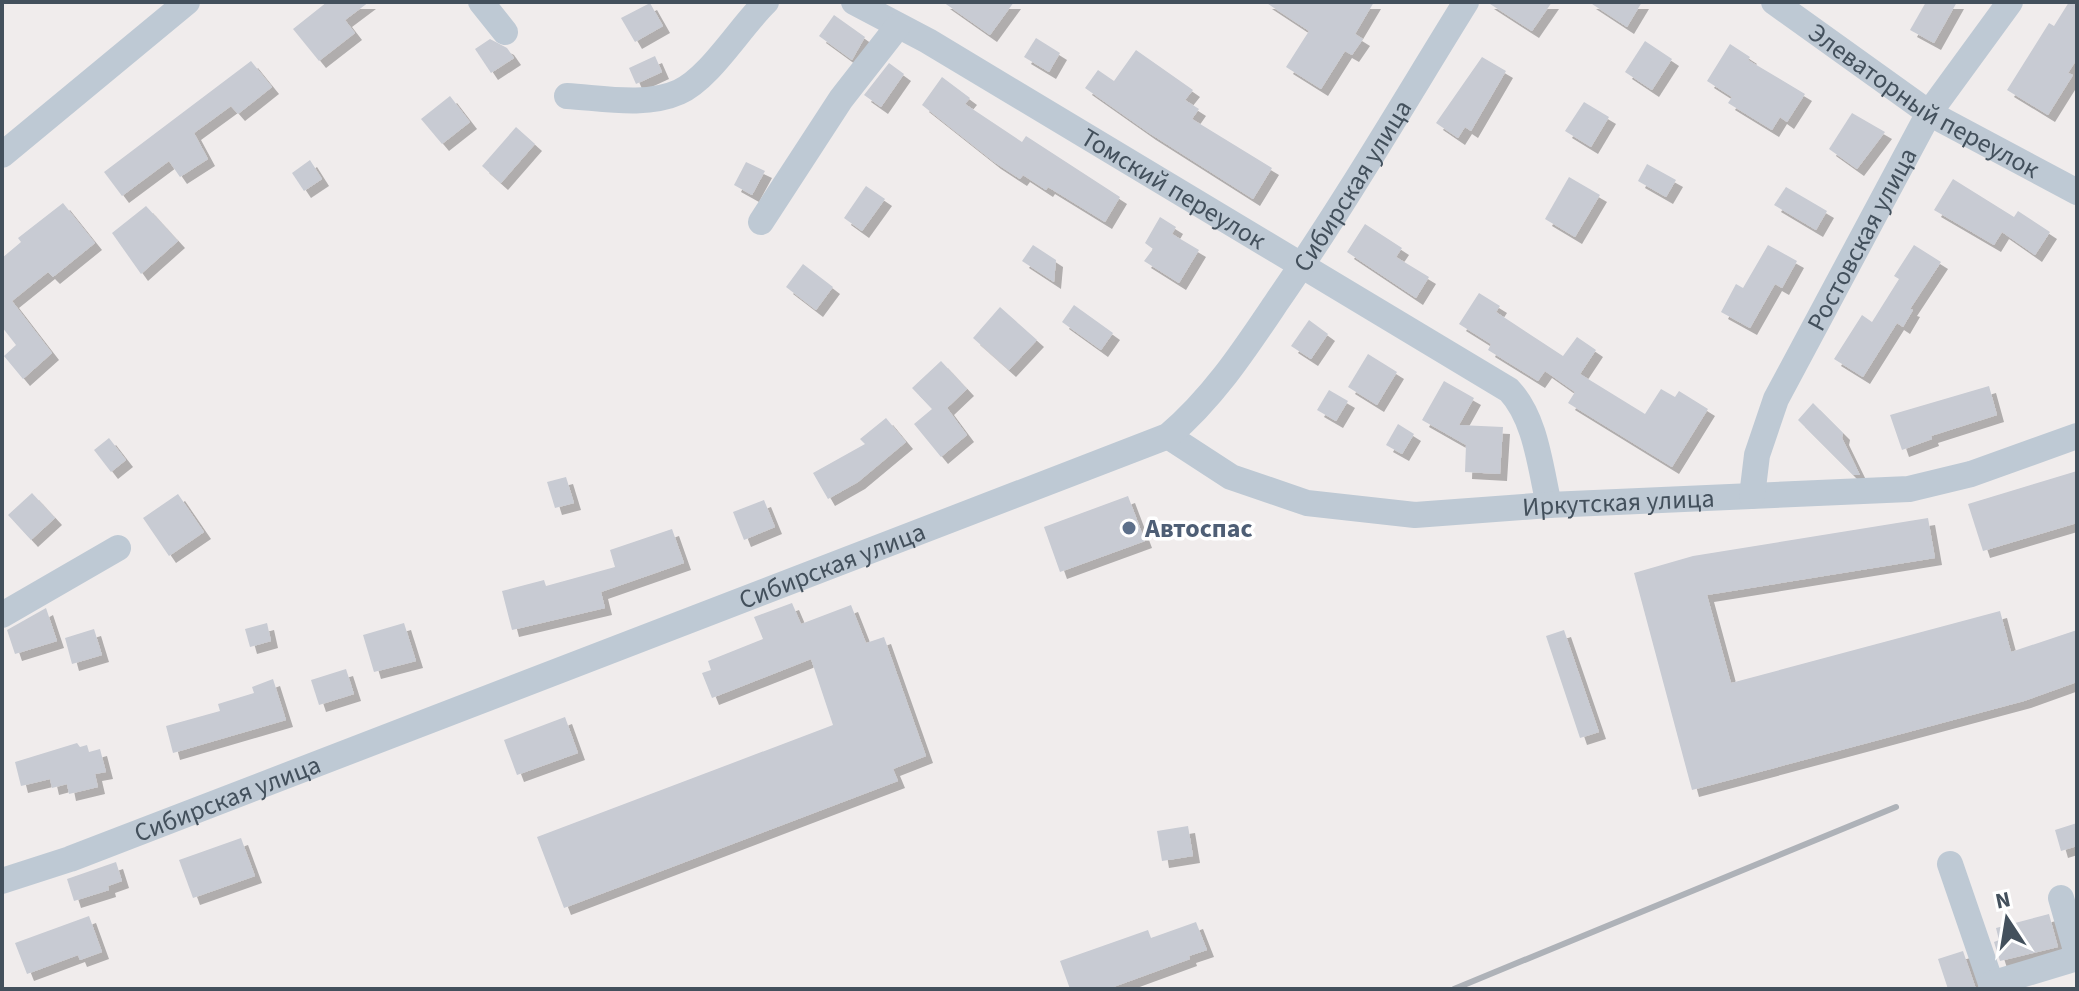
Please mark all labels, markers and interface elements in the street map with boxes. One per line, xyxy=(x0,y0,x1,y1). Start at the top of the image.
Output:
street label: Элеваторный переулок xyxy=(1801,14,2046,188)
street label: Сибирская улица xyxy=(1284,93,1421,279)
street label: Томский переулок xyxy=(1074,119,1273,259)
street label: Ростовская улица xyxy=(1798,141,1926,337)
street label: Иркутская улица xyxy=(1521,480,1715,526)
place label: Автоспас xyxy=(1144,510,1253,547)
street label: Сибирская улица xyxy=(733,513,931,619)
marker: Автоспас xyxy=(1120,519,1138,537)
street label: Сибирская улица xyxy=(129,746,326,852)
north arrow xyxy=(1967,879,2047,959)
text: N xyxy=(1993,883,2014,918)

